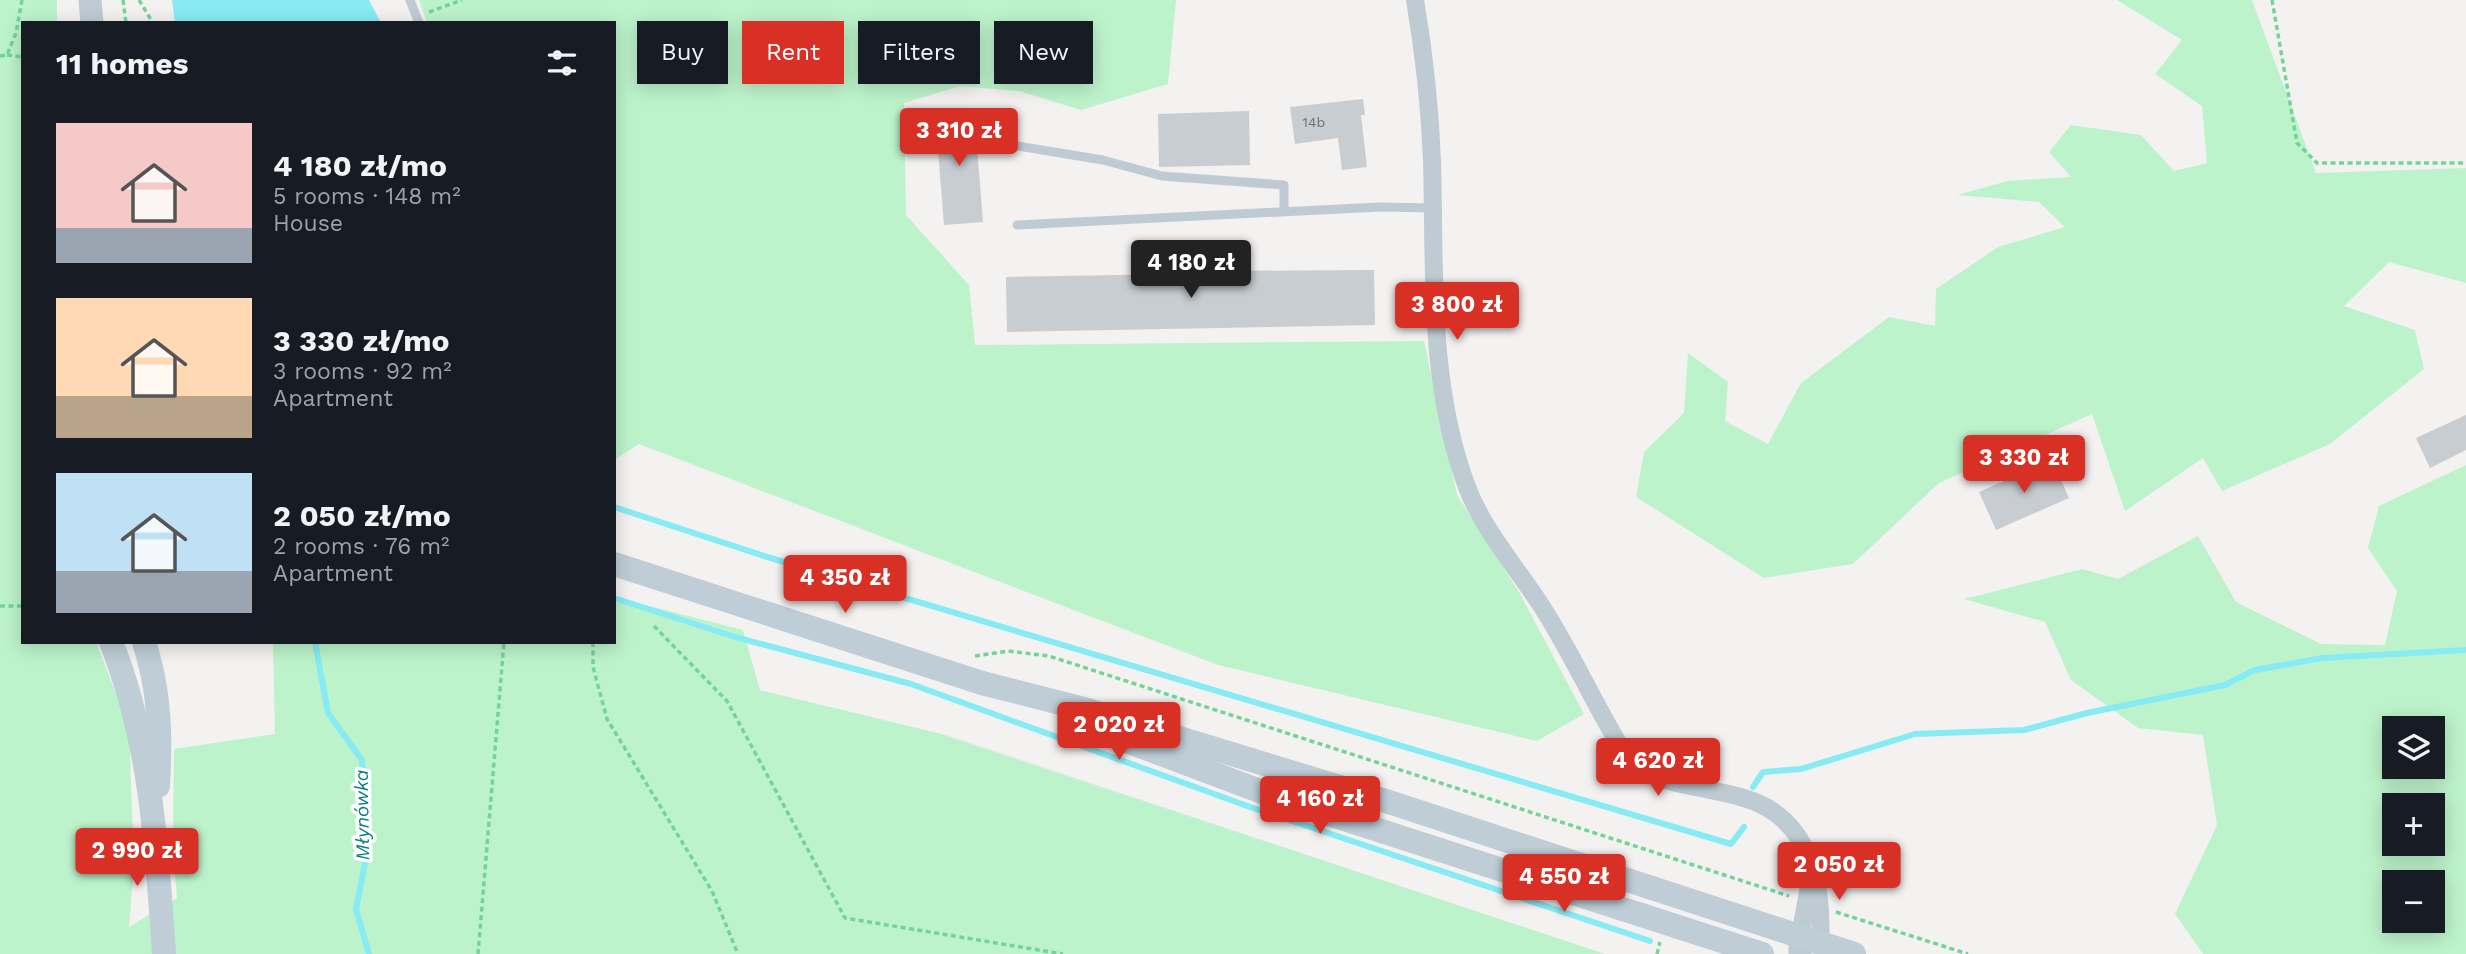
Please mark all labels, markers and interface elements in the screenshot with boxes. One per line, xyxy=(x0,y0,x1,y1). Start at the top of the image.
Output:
chip: Buy xyxy=(637,21,728,84)
chip: Rent xyxy=(742,21,844,84)
chip: Filters xyxy=(858,21,980,84)
chip: New xyxy=(994,21,1093,84)
icon: filters xyxy=(543,44,581,82)
text: 11 homes xyxy=(56,46,189,81)
pin: 3 310 zł xyxy=(887,108,1031,168)
house number: 14b xyxy=(1303,114,1325,130)
text: 3 310 zł xyxy=(916,117,1002,144)
text: 4 180 zł/mo xyxy=(273,148,447,183)
icon: home xyxy=(112,151,196,235)
text: 5 rooms · 148 m² xyxy=(273,183,461,210)
text: House xyxy=(273,210,343,237)
pin: 4 180 zł xyxy=(1119,240,1263,300)
text: 4 180 zł xyxy=(1147,249,1235,276)
pin: 3 800 zł xyxy=(1385,282,1529,342)
text: 3 800 zł xyxy=(1411,291,1503,318)
text: 3 330 zł/mo xyxy=(273,323,450,358)
icon: home xyxy=(112,326,196,410)
text: 3 rooms · 92 m² xyxy=(273,358,452,385)
text: Apartment xyxy=(273,385,393,412)
pin: 3 330 zł xyxy=(1952,435,2096,495)
text: 3 330 zł xyxy=(1979,444,2069,471)
text: 2 050 zł/mo xyxy=(273,498,451,533)
icon: home xyxy=(112,501,196,585)
text: 2 rooms · 76 m² xyxy=(273,533,449,560)
pin: 4 350 zł xyxy=(773,556,917,615)
text: Apartment xyxy=(273,560,393,587)
text: 4 350 zł xyxy=(800,564,890,591)
pin: 2 020 zł xyxy=(1047,702,1191,762)
text: 2 020 zł xyxy=(1073,711,1165,738)
map controls xyxy=(2382,716,2445,933)
button: layers xyxy=(2382,716,2445,779)
pin: 4 620 zł xyxy=(1586,738,1730,798)
text: 4 620 zł xyxy=(1612,747,1704,774)
water label: Młynówka xyxy=(350,769,374,861)
pin: 4 160 zł xyxy=(1248,776,1392,836)
text: 4 160 zł xyxy=(1276,785,1364,812)
button: + xyxy=(2382,793,2445,856)
pin: 2 990 zł xyxy=(65,828,209,888)
text: 2 990 zł xyxy=(91,837,183,864)
pin: 2 050 zł xyxy=(1767,842,1911,902)
text: 2 050 zł xyxy=(1794,851,1884,878)
pin: 4 550 zł xyxy=(1492,855,1636,914)
text: 4 550 zł xyxy=(1519,863,1609,890)
button: − xyxy=(2382,870,2445,933)

